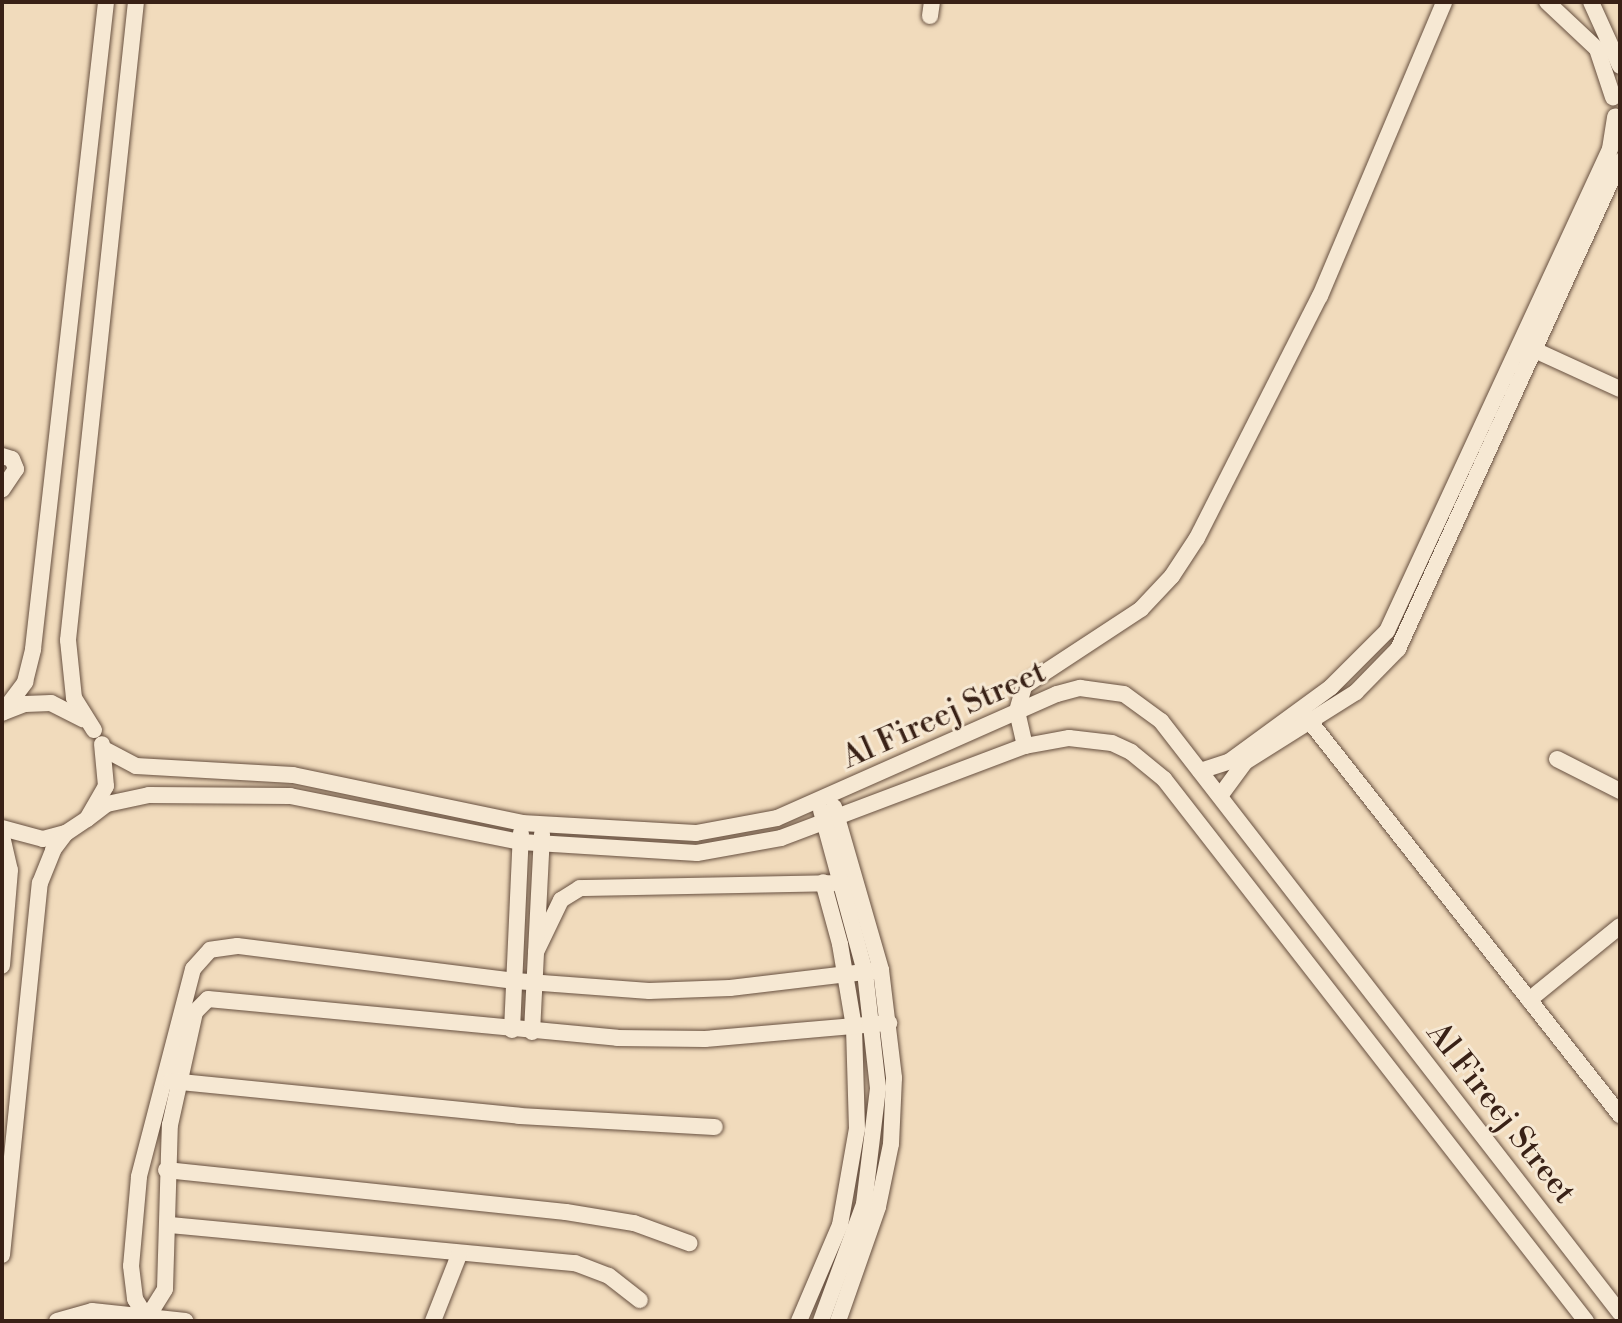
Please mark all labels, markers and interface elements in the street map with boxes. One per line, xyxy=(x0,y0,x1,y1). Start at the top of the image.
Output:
street label: Al Fireej Street xyxy=(836,653,1052,777)
street label: Al Fireej Street xyxy=(1418,1015,1584,1211)

